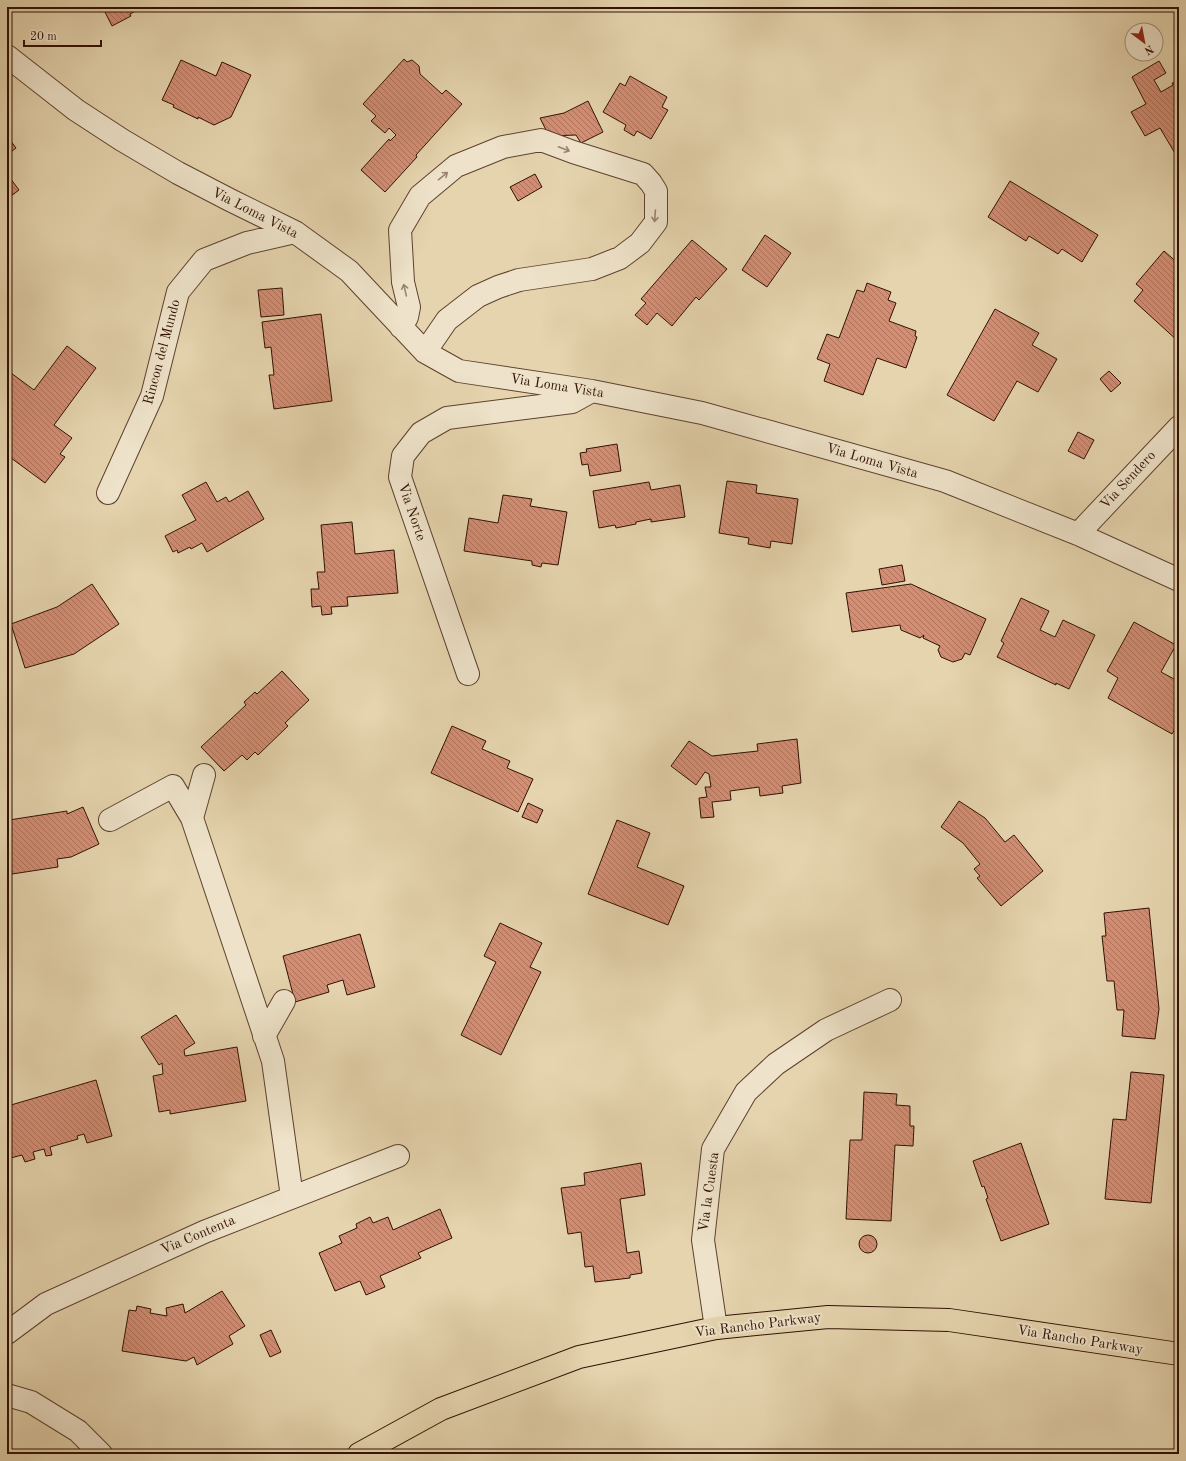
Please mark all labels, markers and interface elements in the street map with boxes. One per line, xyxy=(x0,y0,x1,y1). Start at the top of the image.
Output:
scale bar xyxy=(24,22,101,48)
north arrow xyxy=(1124,22,1164,62)
text: 20 m xyxy=(30,31,57,43)
text: N xyxy=(1142,42,1155,56)
one-way arrow xyxy=(557,145,569,153)
one-way arrow xyxy=(438,172,449,181)
street label: Via Loma Vista xyxy=(210,185,301,241)
one-way arrow xyxy=(652,209,659,222)
one-way arrow xyxy=(400,284,408,297)
street label: Rincon del Mundo xyxy=(141,298,183,406)
street label: Via Loma Vista xyxy=(509,372,605,400)
street label: Via Loma Vista xyxy=(824,441,920,481)
street label: Via Sendero xyxy=(1098,448,1158,512)
street label: Via Norte xyxy=(396,482,428,542)
street label: Via la Cuesta xyxy=(696,1151,722,1233)
street label: Via Contenta xyxy=(159,1213,237,1257)
street label: Via Rancho Parkway xyxy=(694,1310,823,1340)
street label: Via Rancho Parkway xyxy=(1016,1323,1145,1357)

